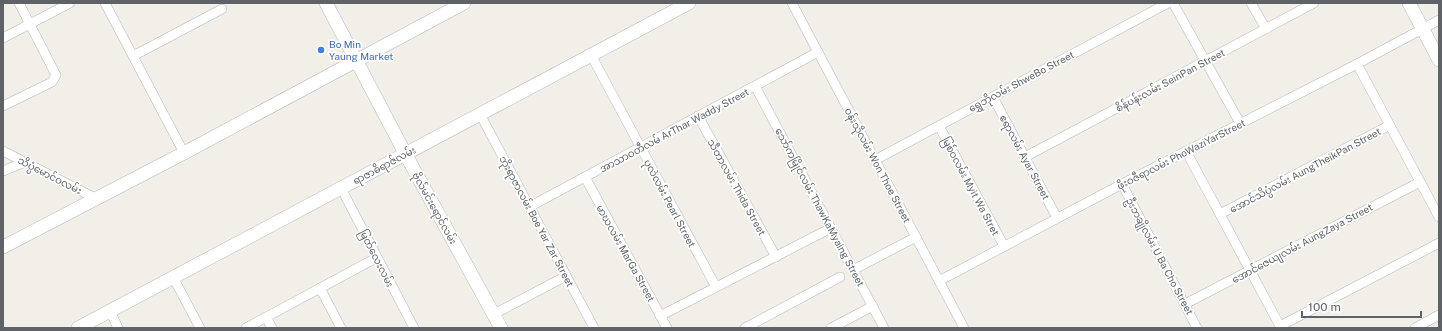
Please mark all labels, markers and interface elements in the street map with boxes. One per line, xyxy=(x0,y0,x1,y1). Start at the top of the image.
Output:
place label: Bo Min Yaung Market xyxy=(329,38,393,62)
marker: Bo Min Yaung Market xyxy=(316,45,326,55)
street label: စိန်ပန်းလမ်း SeinPan Street xyxy=(1113,45,1228,117)
street label: ရွှေဘိုလမ်း ShweBo Street xyxy=(966,47,1077,117)
street label: အာသာဝတီလမ် ArThar Waddy Street xyxy=(597,84,751,175)
street label: ဝန်းသိုလမ်း Won Thoe Street xyxy=(840,105,914,226)
street label: ဧရာလမ်း Ayar Street xyxy=(995,112,1053,203)
street label: ဖိုးဝဇီရာလမ်း PhoWaziYarStreet xyxy=(1114,115,1249,194)
street label: အောင်သိပ္ပံလမ်း AungTheikPan Street xyxy=(1227,124,1384,218)
street label: သော်ကမြိုင်လမ်း ThawKaMyaing Street xyxy=(770,125,868,290)
street label: မြစ်ဝလမ်း Myit Wa Stret xyxy=(937,134,1003,239)
street label: သီတာလမ်း Thida Street xyxy=(706,136,769,237)
street label: ရာဇာဓိရာဇ်လမ်း xyxy=(350,143,419,189)
street label: သိပ္ပံမောင်ဝလမ်း xyxy=(15,153,84,199)
street label: ဘိုးရာဇာလမ်း Boe Yar Zar Street xyxy=(495,153,578,290)
street label: ပုလဲလမ်း Pearl Street xyxy=(639,156,699,251)
street label: ဗိုလ်မင်းရောင်လမ်း xyxy=(408,169,461,247)
street label: ဦးဘချိုလမ်း U Ba Cho Street xyxy=(1121,195,1197,318)
street label: အောင်ဇေယျလမ်း AungZaya Street xyxy=(1229,200,1376,288)
street label: မာဃလမ်း MarGa Street xyxy=(594,202,659,304)
street label: မြတ်လေးလမ်း xyxy=(355,227,397,290)
scale bar xyxy=(1302,293,1421,319)
text: 100 m xyxy=(1308,300,1341,314)

